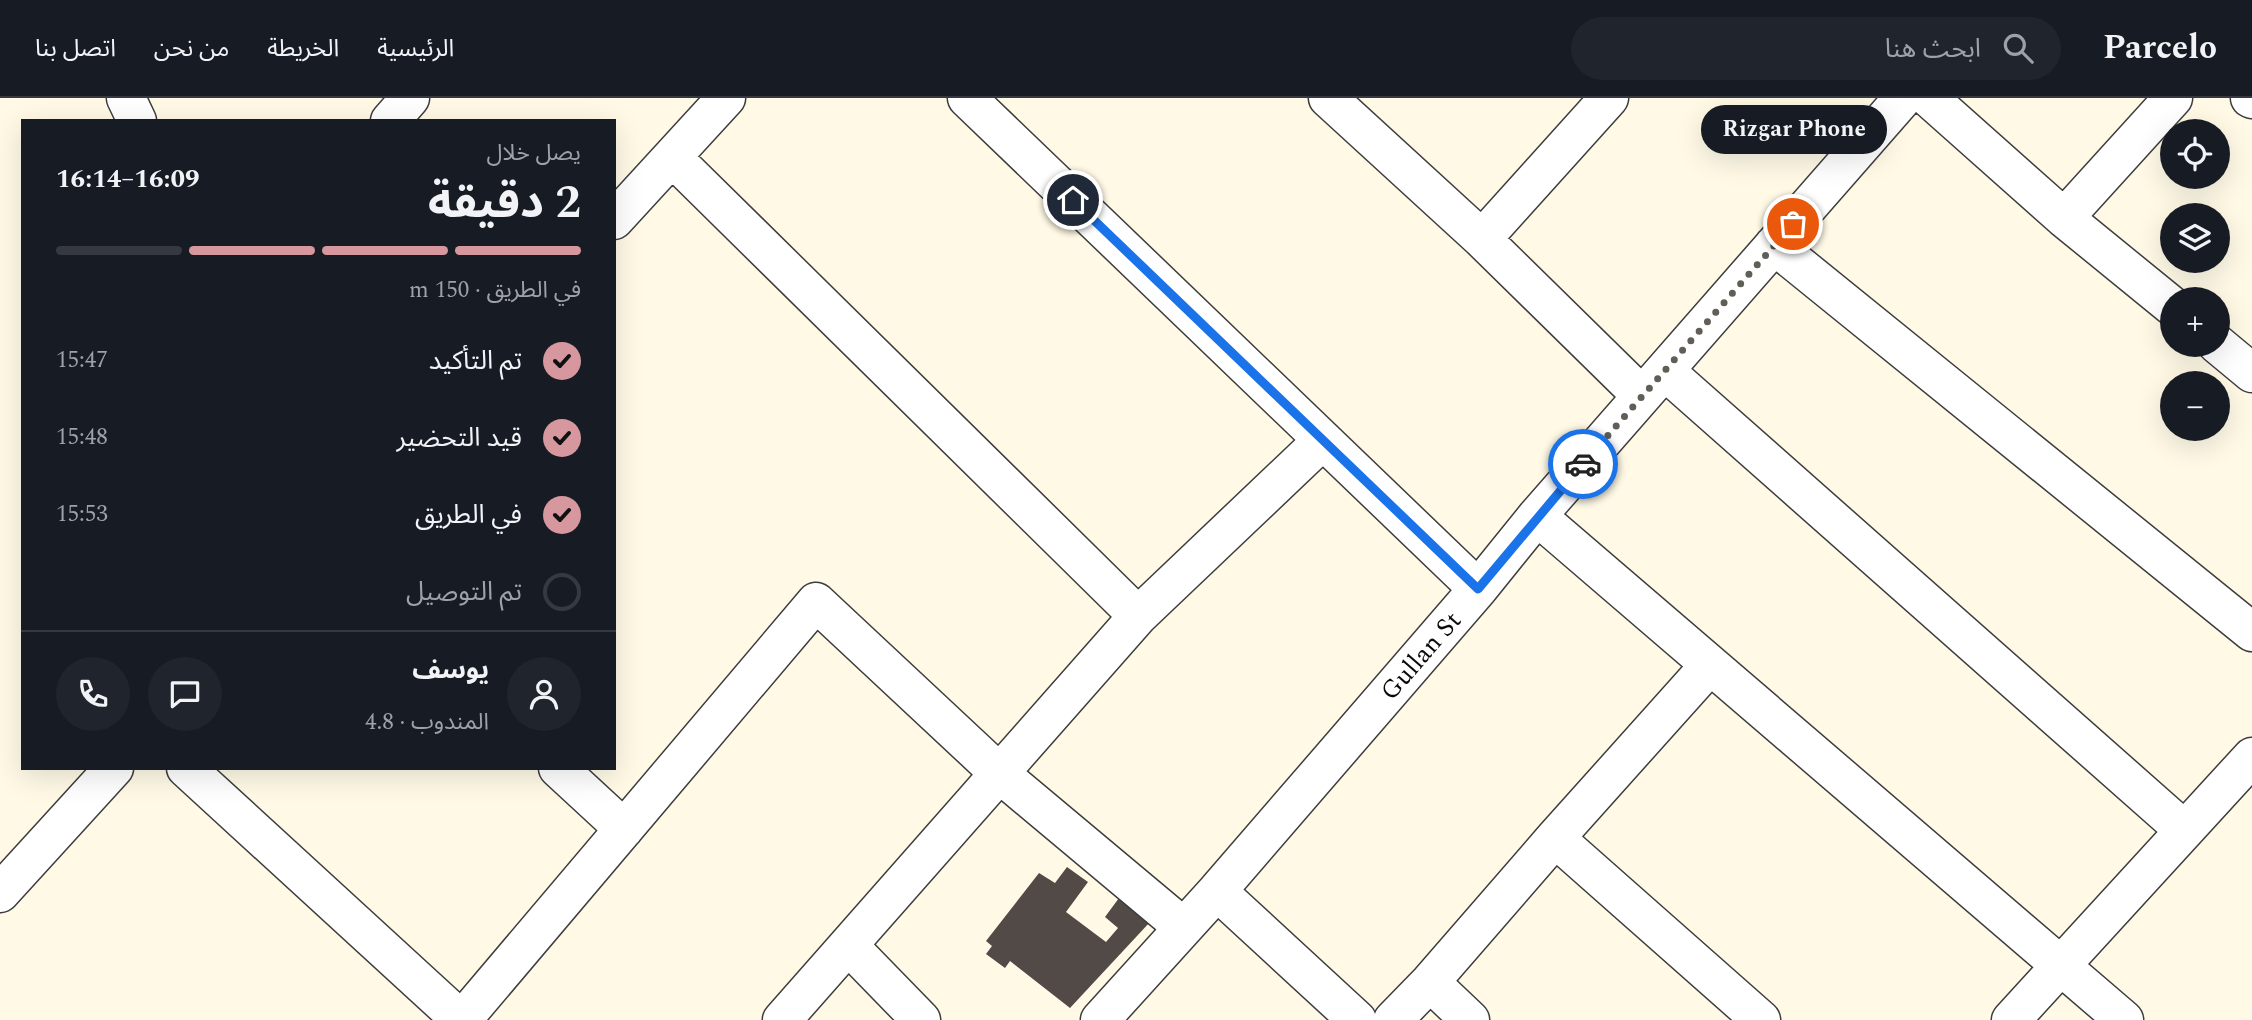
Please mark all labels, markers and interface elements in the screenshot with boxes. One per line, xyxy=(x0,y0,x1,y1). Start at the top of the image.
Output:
search box xyxy=(1571,17,2061,80)
text: Parcelo xyxy=(2103,23,2217,73)
text: ابحث هنا xyxy=(1885,29,1981,69)
icon: search xyxy=(1999,29,2037,67)
text: اتصل بنا xyxy=(35,31,116,67)
text: من نحن xyxy=(154,31,229,67)
text: الخريطة xyxy=(267,31,339,67)
text: الرئيسية xyxy=(377,31,454,67)
callout: Rizgar Phone xyxy=(1700,105,1886,154)
text: Rizgar Phone xyxy=(1722,112,1866,147)
map controls xyxy=(2160,119,2230,441)
button: locate xyxy=(2160,119,2230,189)
text: يصل خلال xyxy=(486,136,581,171)
text: 16:09–16:14 xyxy=(56,159,200,199)
text: 2 دقيقة xyxy=(428,168,581,238)
pin xyxy=(1043,170,1103,230)
icon: home xyxy=(1054,181,1092,219)
pin xyxy=(1763,194,1823,254)
button: layers xyxy=(2160,203,2230,273)
icon: bag xyxy=(1774,205,1812,243)
text: في الطريق · 150 m xyxy=(409,273,581,308)
button: + xyxy=(2160,287,2230,357)
text: تم التأكيد xyxy=(429,341,522,381)
icon: check xyxy=(543,342,581,380)
text: 15:47 xyxy=(56,343,108,378)
button: − xyxy=(2160,371,2230,441)
text: قيد التحضير xyxy=(396,418,522,458)
icon: check xyxy=(543,419,581,457)
text: 15:48 xyxy=(56,420,108,455)
courier xyxy=(1548,429,1618,499)
icon: car xyxy=(1564,445,1602,483)
text: في الطريق xyxy=(415,495,522,535)
icon: check xyxy=(543,496,581,534)
text: 15:53 xyxy=(56,497,108,532)
text: تم التوصيل xyxy=(406,572,522,612)
street label: Gullan St xyxy=(1371,602,1471,710)
text: يوسف xyxy=(412,650,489,690)
button: phone xyxy=(56,657,130,731)
button: chat xyxy=(148,657,222,731)
button: person xyxy=(507,657,581,731)
text: المندوب · 4.8 xyxy=(365,705,489,740)

